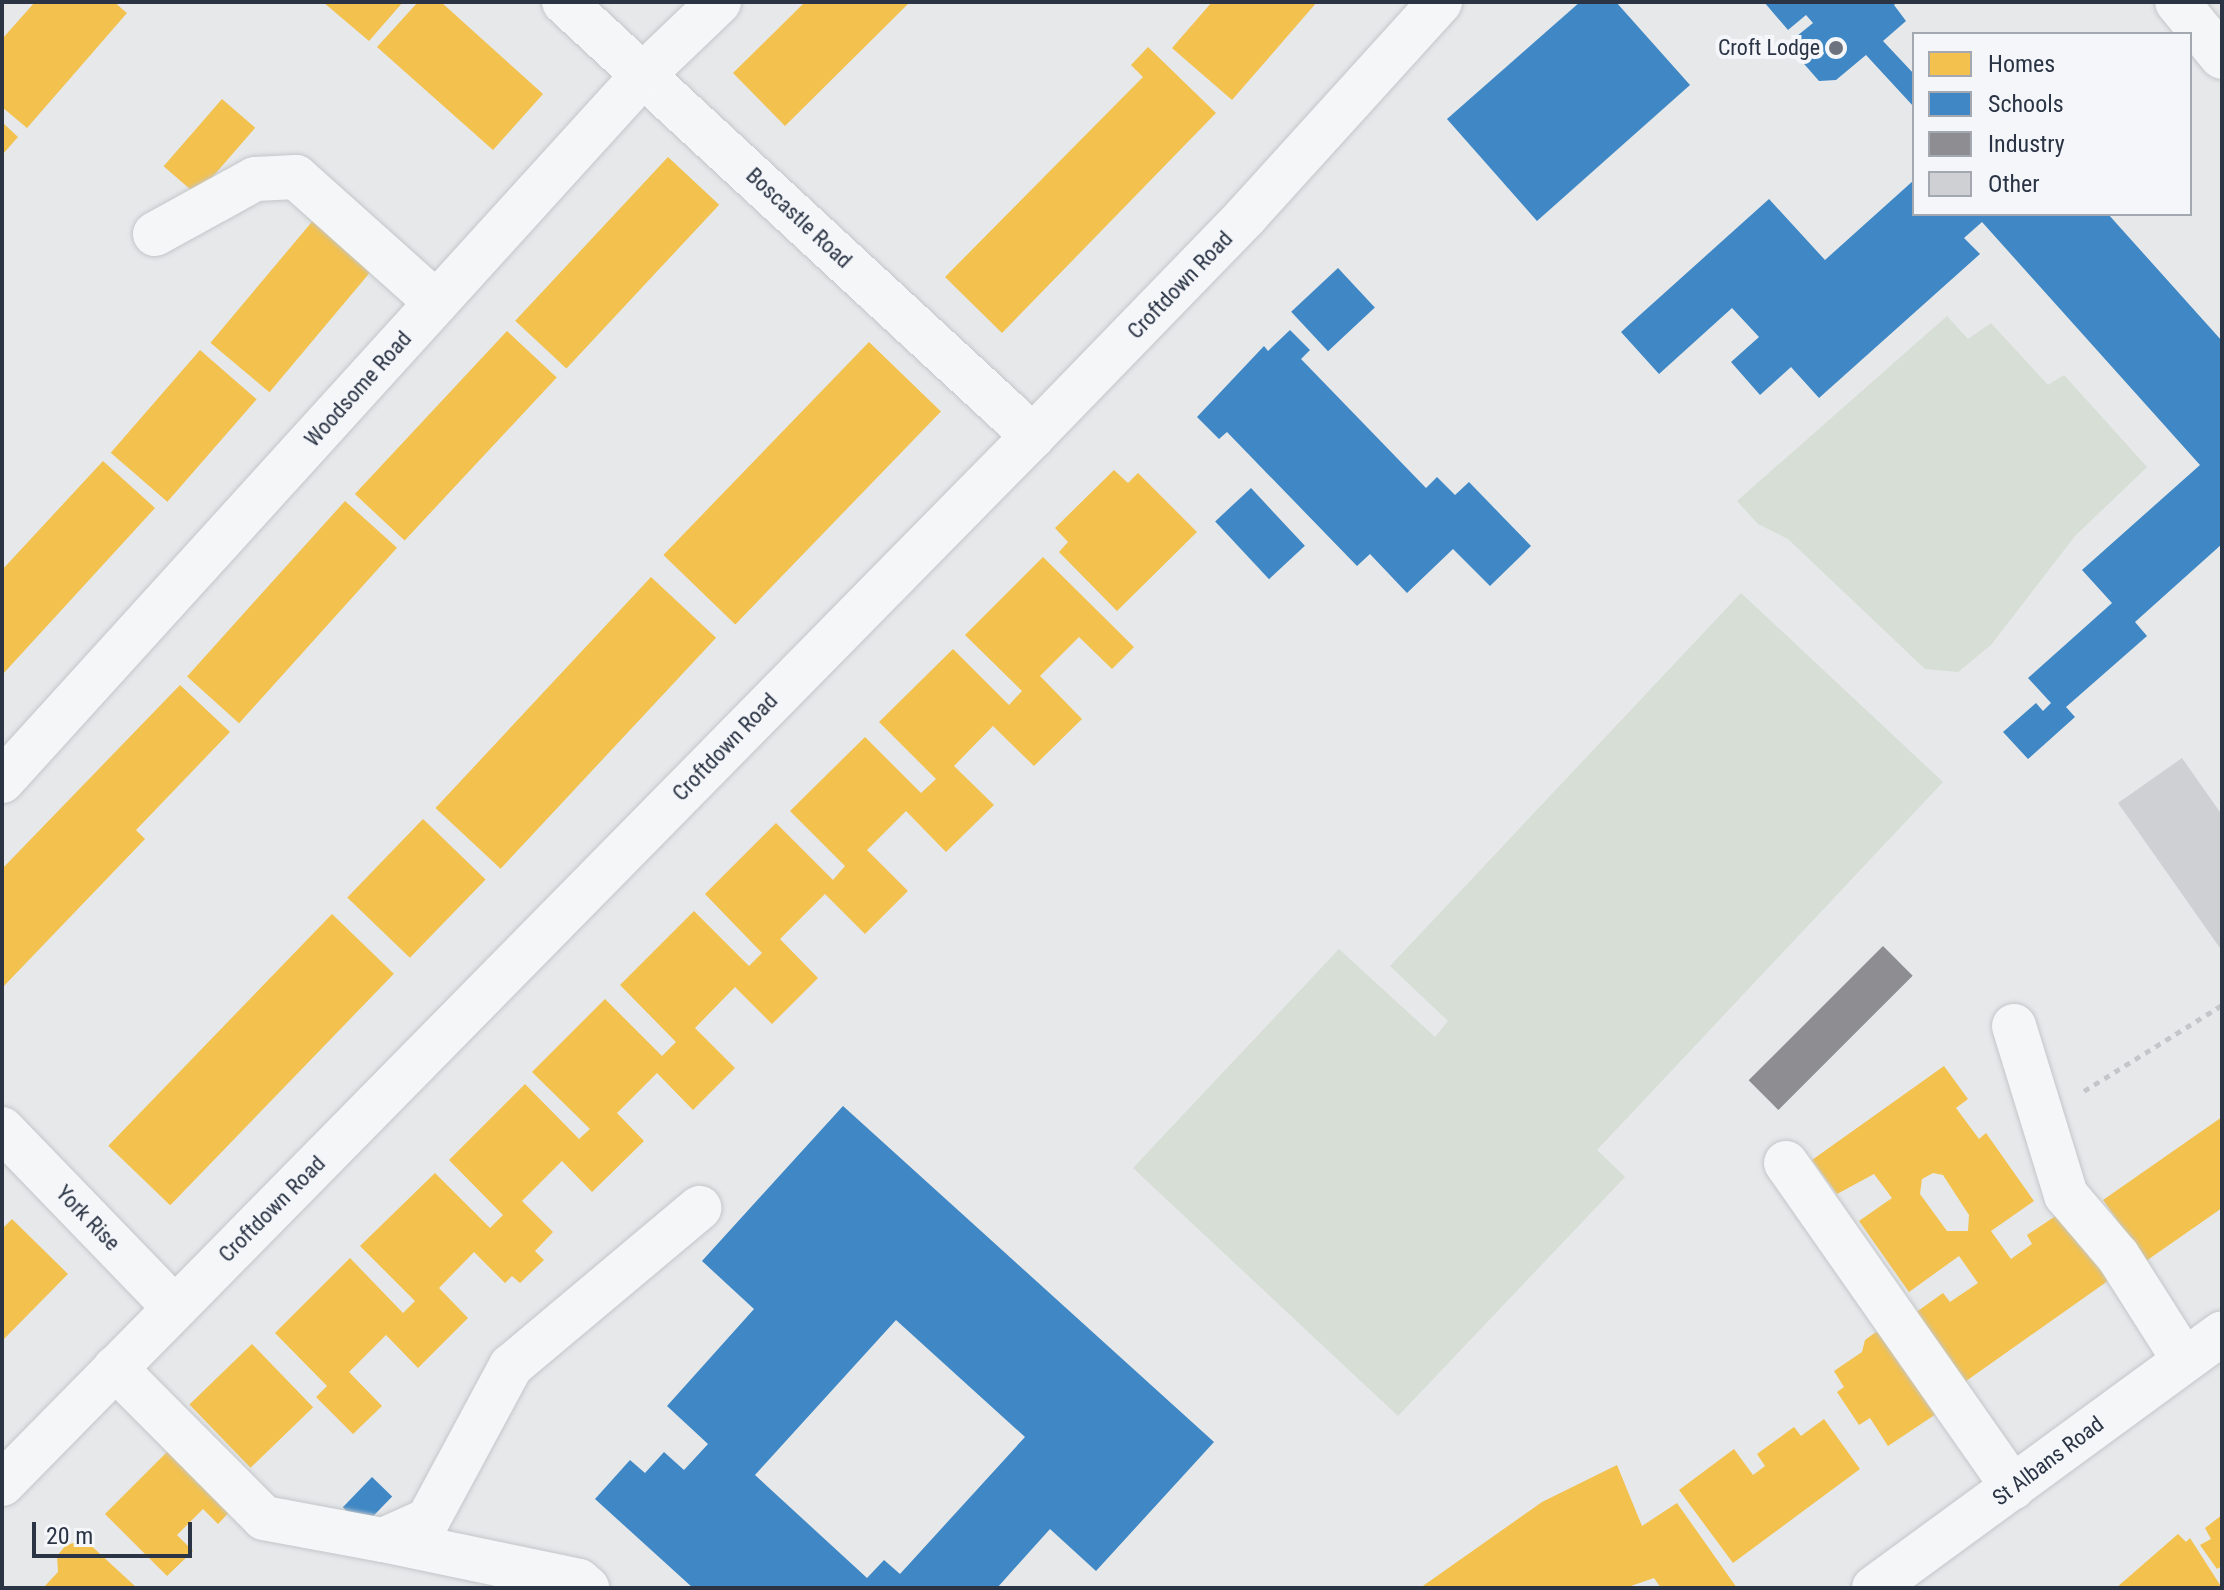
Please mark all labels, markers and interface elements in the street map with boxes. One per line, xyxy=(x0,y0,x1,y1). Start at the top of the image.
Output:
legend xyxy=(1912,32,2192,216)
place label: Croft Lodge xyxy=(1718,35,1820,61)
marker: Croft Lodge xyxy=(1827,39,1845,57)
text: Homes xyxy=(1988,50,2055,78)
text: Schools xyxy=(1988,90,2064,118)
text: Industry xyxy=(1988,130,2065,158)
street label: Boscastle Road xyxy=(741,162,857,274)
text: Other xyxy=(1988,170,2040,198)
street label: Croftdown Road xyxy=(1122,226,1238,344)
street label: Woodsome Road xyxy=(299,326,417,452)
street label: Croftdown Road xyxy=(667,688,783,806)
street label: Croftdown Road xyxy=(213,1150,331,1268)
street label: York Rise xyxy=(50,1180,126,1256)
street label: St Albans Road xyxy=(1987,1411,2109,1511)
scale bar xyxy=(36,1506,196,1556)
text: 20 m xyxy=(46,1522,93,1550)

